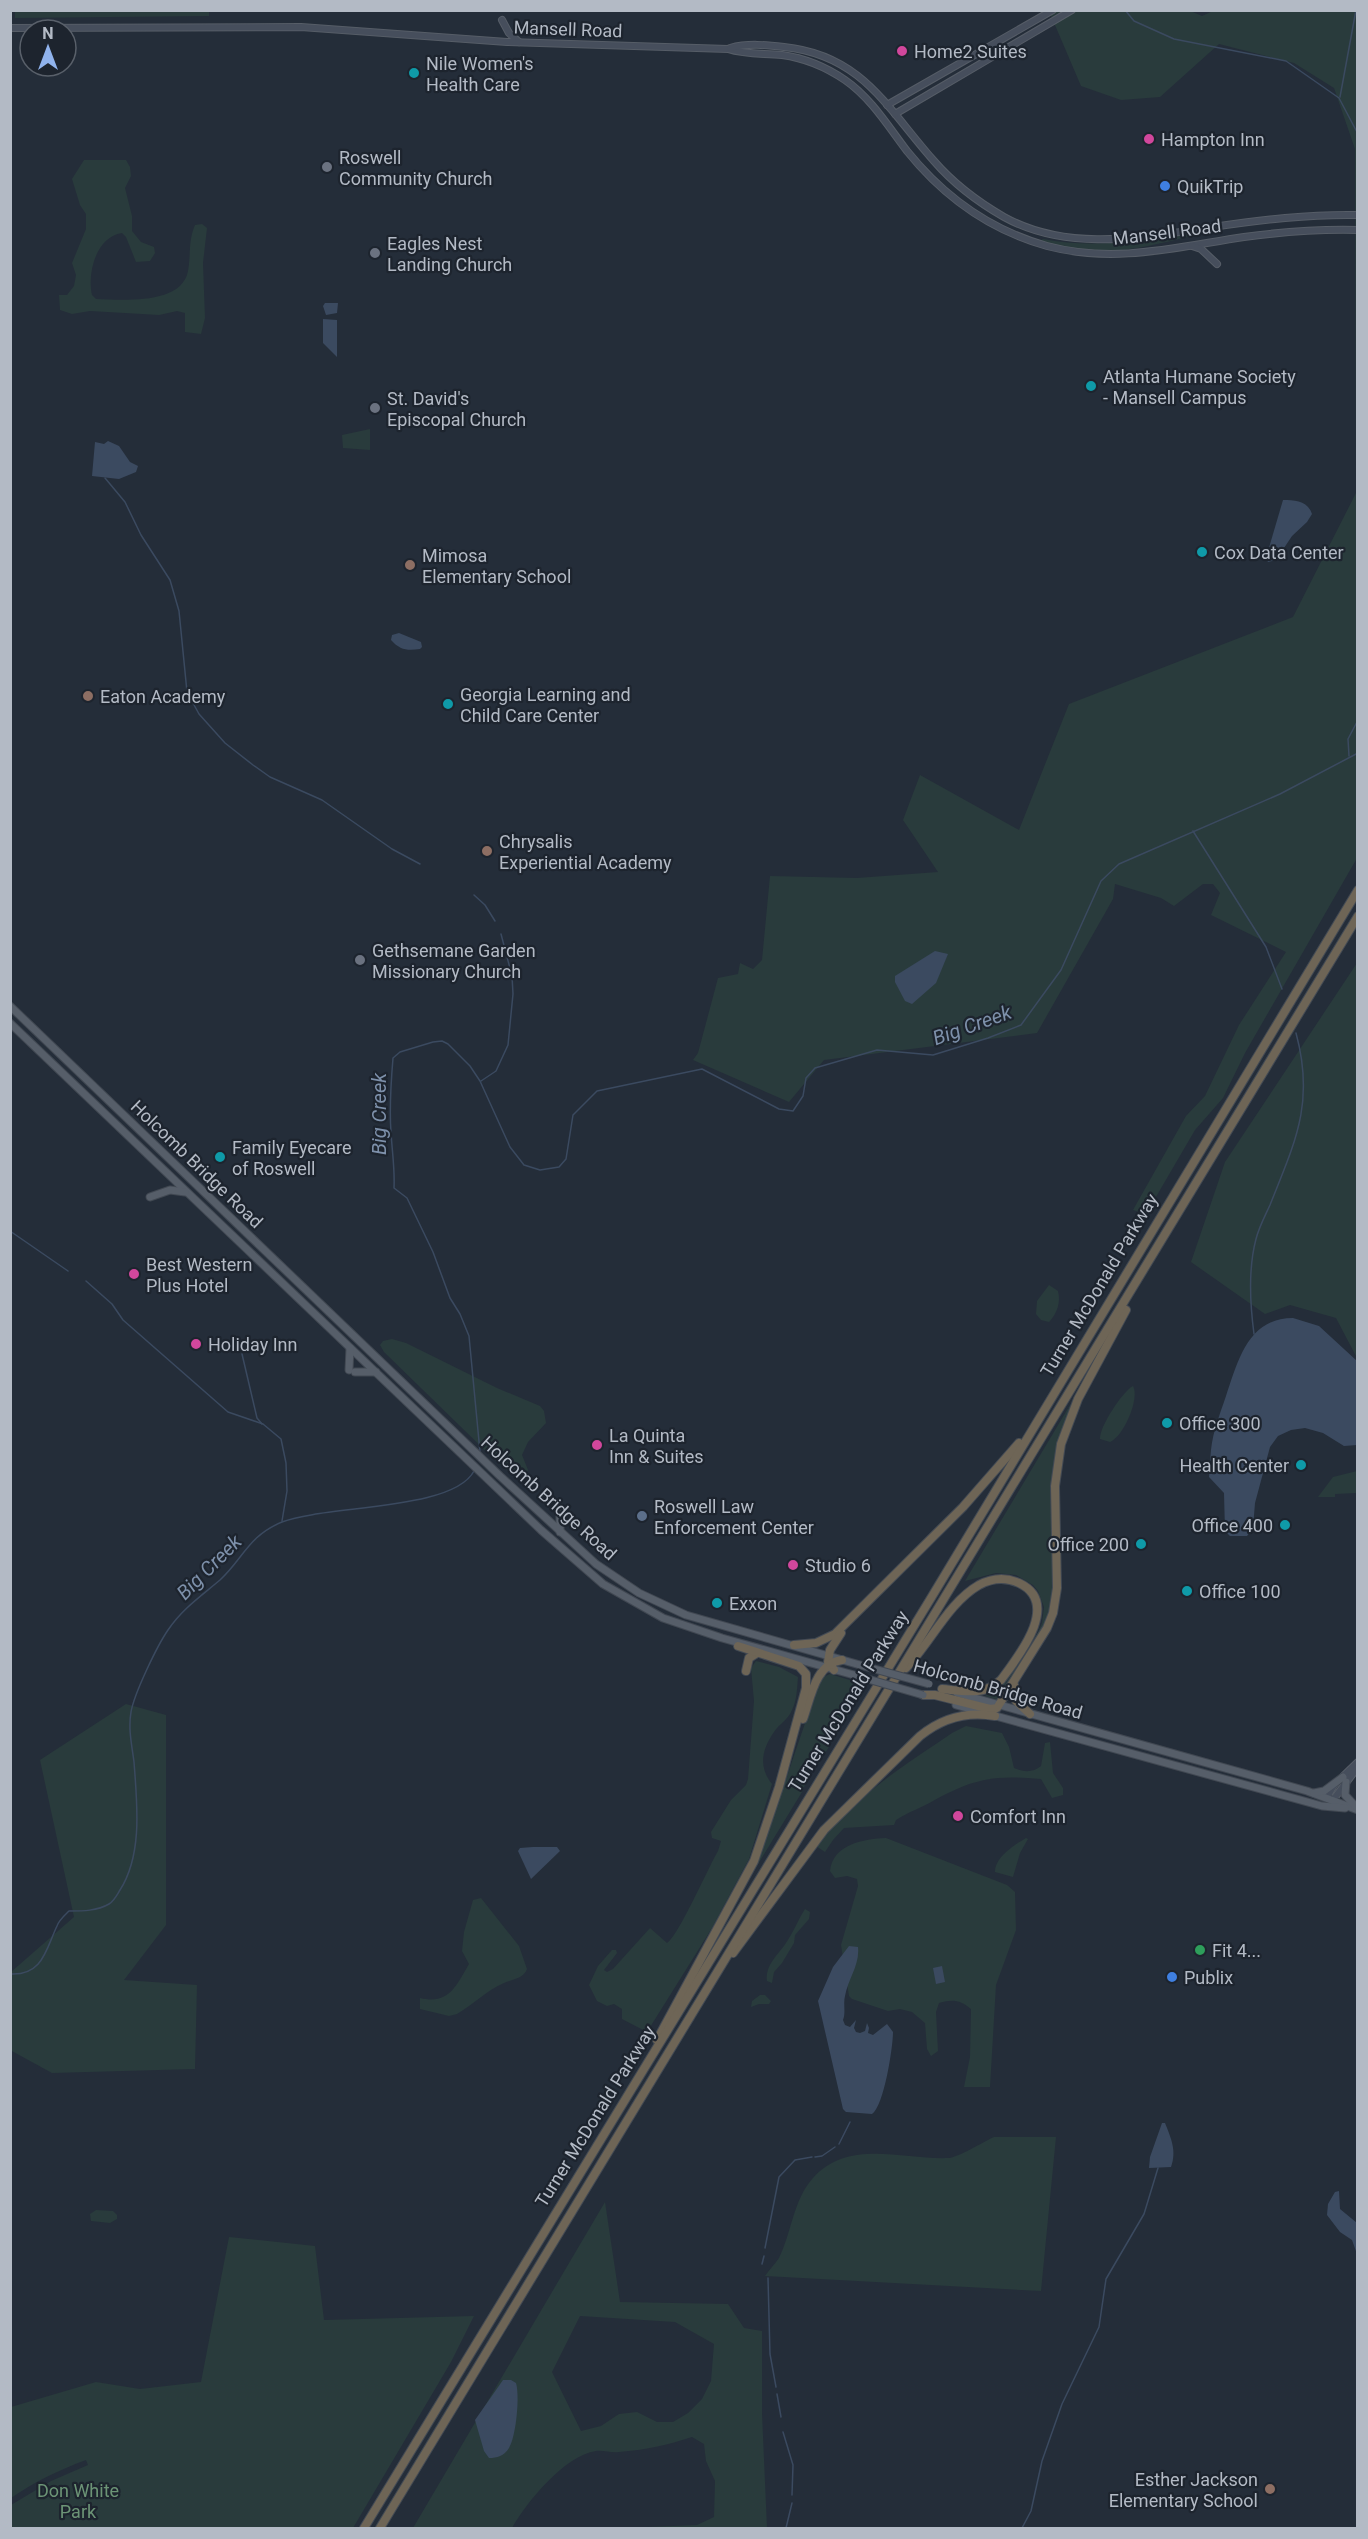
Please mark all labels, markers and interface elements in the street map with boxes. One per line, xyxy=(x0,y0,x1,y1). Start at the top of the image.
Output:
street label: Mansell Road xyxy=(513,17,623,41)
north arrow xyxy=(18,18,78,78)
text: N xyxy=(42,24,54,43)
place label: Home2 Suites xyxy=(914,41,1027,62)
marker: Home2 Suites xyxy=(895,44,909,58)
place label: Nile Women's Health Care xyxy=(426,53,534,95)
marker: Nile Women's Health Care xyxy=(407,66,421,80)
place label: Hampton Inn xyxy=(1161,129,1265,150)
marker: Hampton Inn xyxy=(1142,132,1156,146)
place label: Roswell Community Church xyxy=(339,147,492,189)
marker: Roswell Community Church xyxy=(320,160,334,174)
place label: QuikTrip xyxy=(1177,176,1243,197)
marker: QuikTrip xyxy=(1158,179,1172,193)
street label: Mansell Road xyxy=(1112,215,1222,249)
place label: Eagles Nest Landing Church xyxy=(387,233,512,275)
marker: Eagles Nest Landing Church xyxy=(368,246,382,260)
place label: Atlanta Humane Society - Mansell Campus xyxy=(1103,366,1296,408)
marker: Atlanta Humane Society - Mansell Campus xyxy=(1084,379,1098,393)
place label: St. David's Episcopal Church xyxy=(387,388,526,430)
marker: St. David's Episcopal Church xyxy=(368,401,382,415)
place label: Cox Data Center xyxy=(1214,542,1344,563)
place label: Mimosa Elementary School xyxy=(422,545,571,587)
marker: Cox Data Center xyxy=(1195,545,1209,559)
marker: Mimosa Elementary School xyxy=(403,558,417,572)
place label: Georgia Learning and Child Care Center xyxy=(460,684,631,726)
place label: Eaton Academy xyxy=(100,686,226,707)
marker: Eaton Academy xyxy=(81,689,95,703)
marker: Georgia Learning and Child Care Center xyxy=(441,697,455,711)
place label: Chrysalis Experiential Academy xyxy=(499,831,672,873)
marker: Chrysalis Experiential Academy xyxy=(480,844,494,858)
place label: Gethsemane Garden Missionary Church xyxy=(372,940,536,982)
marker: Gethsemane Garden Missionary Church xyxy=(353,953,367,967)
water label: Big Creek xyxy=(929,999,1016,1050)
water label: Big Creek xyxy=(367,1072,391,1155)
street label: Holcomb Bridge Road xyxy=(127,1096,267,1232)
place label: Family Eyecare of Roswell xyxy=(232,1137,352,1179)
marker: Family Eyecare of Roswell xyxy=(213,1150,227,1164)
street label: Turner McDonald Parkway xyxy=(1036,1189,1162,1380)
place label: Best Western Plus Hotel xyxy=(146,1254,252,1296)
marker: Best Western Plus Hotel xyxy=(127,1267,141,1281)
place label: Holiday Inn xyxy=(208,1334,297,1355)
marker: Holiday Inn xyxy=(189,1337,203,1351)
place label: Office 300 xyxy=(1179,1413,1261,1434)
marker: Office 300 xyxy=(1160,1416,1174,1430)
place label: La Quinta Inn & Suites xyxy=(609,1425,704,1467)
street label: Holcomb Bridge Road xyxy=(477,1432,621,1564)
marker: La Quinta Inn & Suites xyxy=(590,1438,604,1452)
place label: Health Center xyxy=(1179,1455,1289,1476)
marker: Health Center xyxy=(1294,1458,1308,1472)
place label: Roswell Law Enforcement Center xyxy=(654,1496,814,1538)
marker: Roswell Law Enforcement Center xyxy=(635,1509,649,1523)
place label: Office 400 xyxy=(1191,1515,1273,1536)
marker: Office 400 xyxy=(1278,1518,1292,1532)
water label: Big Creek xyxy=(172,1529,247,1604)
place label: Office 200 xyxy=(1047,1534,1129,1555)
marker: Office 200 xyxy=(1134,1537,1148,1551)
place label: Studio 6 xyxy=(805,1555,871,1576)
marker: Studio 6 xyxy=(786,1558,800,1572)
place label: Office 100 xyxy=(1199,1581,1281,1602)
marker: Office 100 xyxy=(1180,1584,1194,1598)
place label: Exxon xyxy=(729,1593,777,1614)
marker: Exxon xyxy=(710,1596,724,1610)
street label: Turner McDonald Parkway xyxy=(783,1606,913,1796)
street label: Holcomb Bridge Road xyxy=(911,1655,1085,1723)
place label: Comfort Inn xyxy=(970,1806,1066,1827)
marker: Comfort Inn xyxy=(951,1809,965,1823)
place label: Fit 4... xyxy=(1212,1940,1261,1961)
marker: Fit 4... xyxy=(1193,1943,1207,1957)
place label: Publix xyxy=(1184,1967,1233,1988)
marker: Publix xyxy=(1165,1970,1179,1984)
street label: Turner McDonald Parkway xyxy=(530,2021,660,2211)
place label: Esther Jackson Elementary School xyxy=(1109,2469,1258,2511)
park label: Don White Park xyxy=(37,2480,119,2522)
marker: Esther Jackson Elementary School xyxy=(1263,2482,1277,2496)

